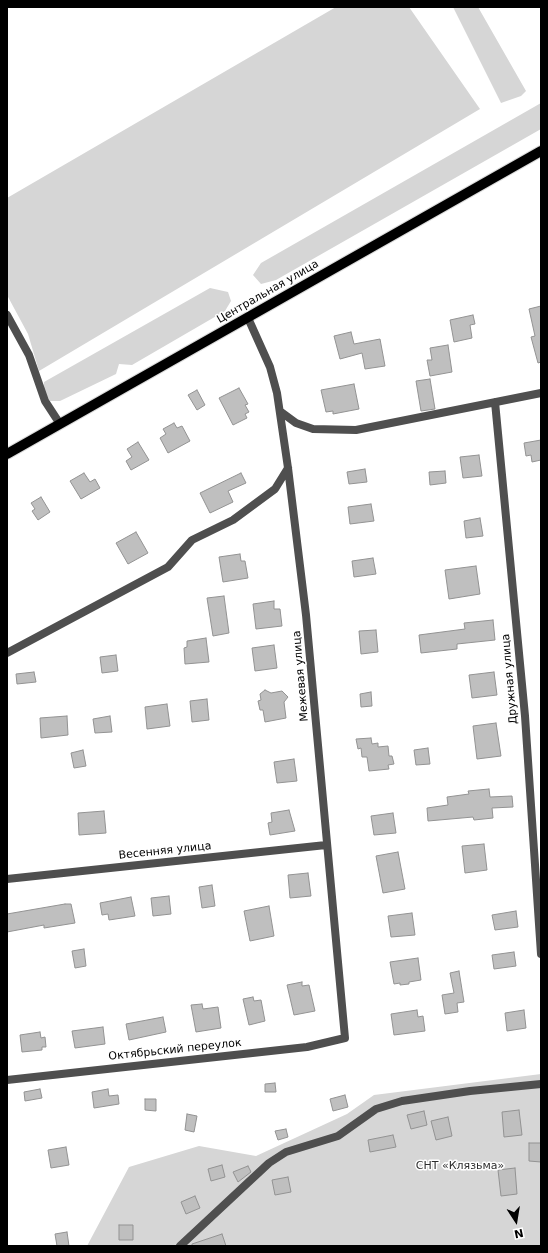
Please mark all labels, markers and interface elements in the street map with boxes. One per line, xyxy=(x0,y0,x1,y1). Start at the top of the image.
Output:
street label: Центральная улица xyxy=(215,258,321,326)
street label: Межевая улица xyxy=(290,630,312,722)
street label: Дружная улица xyxy=(499,633,521,725)
street label: Весенняя улица xyxy=(118,840,212,862)
street label: Октябрьский переулок xyxy=(108,1036,242,1064)
park label: СНТ «Клязьма» xyxy=(416,1159,504,1173)
north arrow xyxy=(496,1201,536,1241)
text: N xyxy=(513,1226,524,1241)

